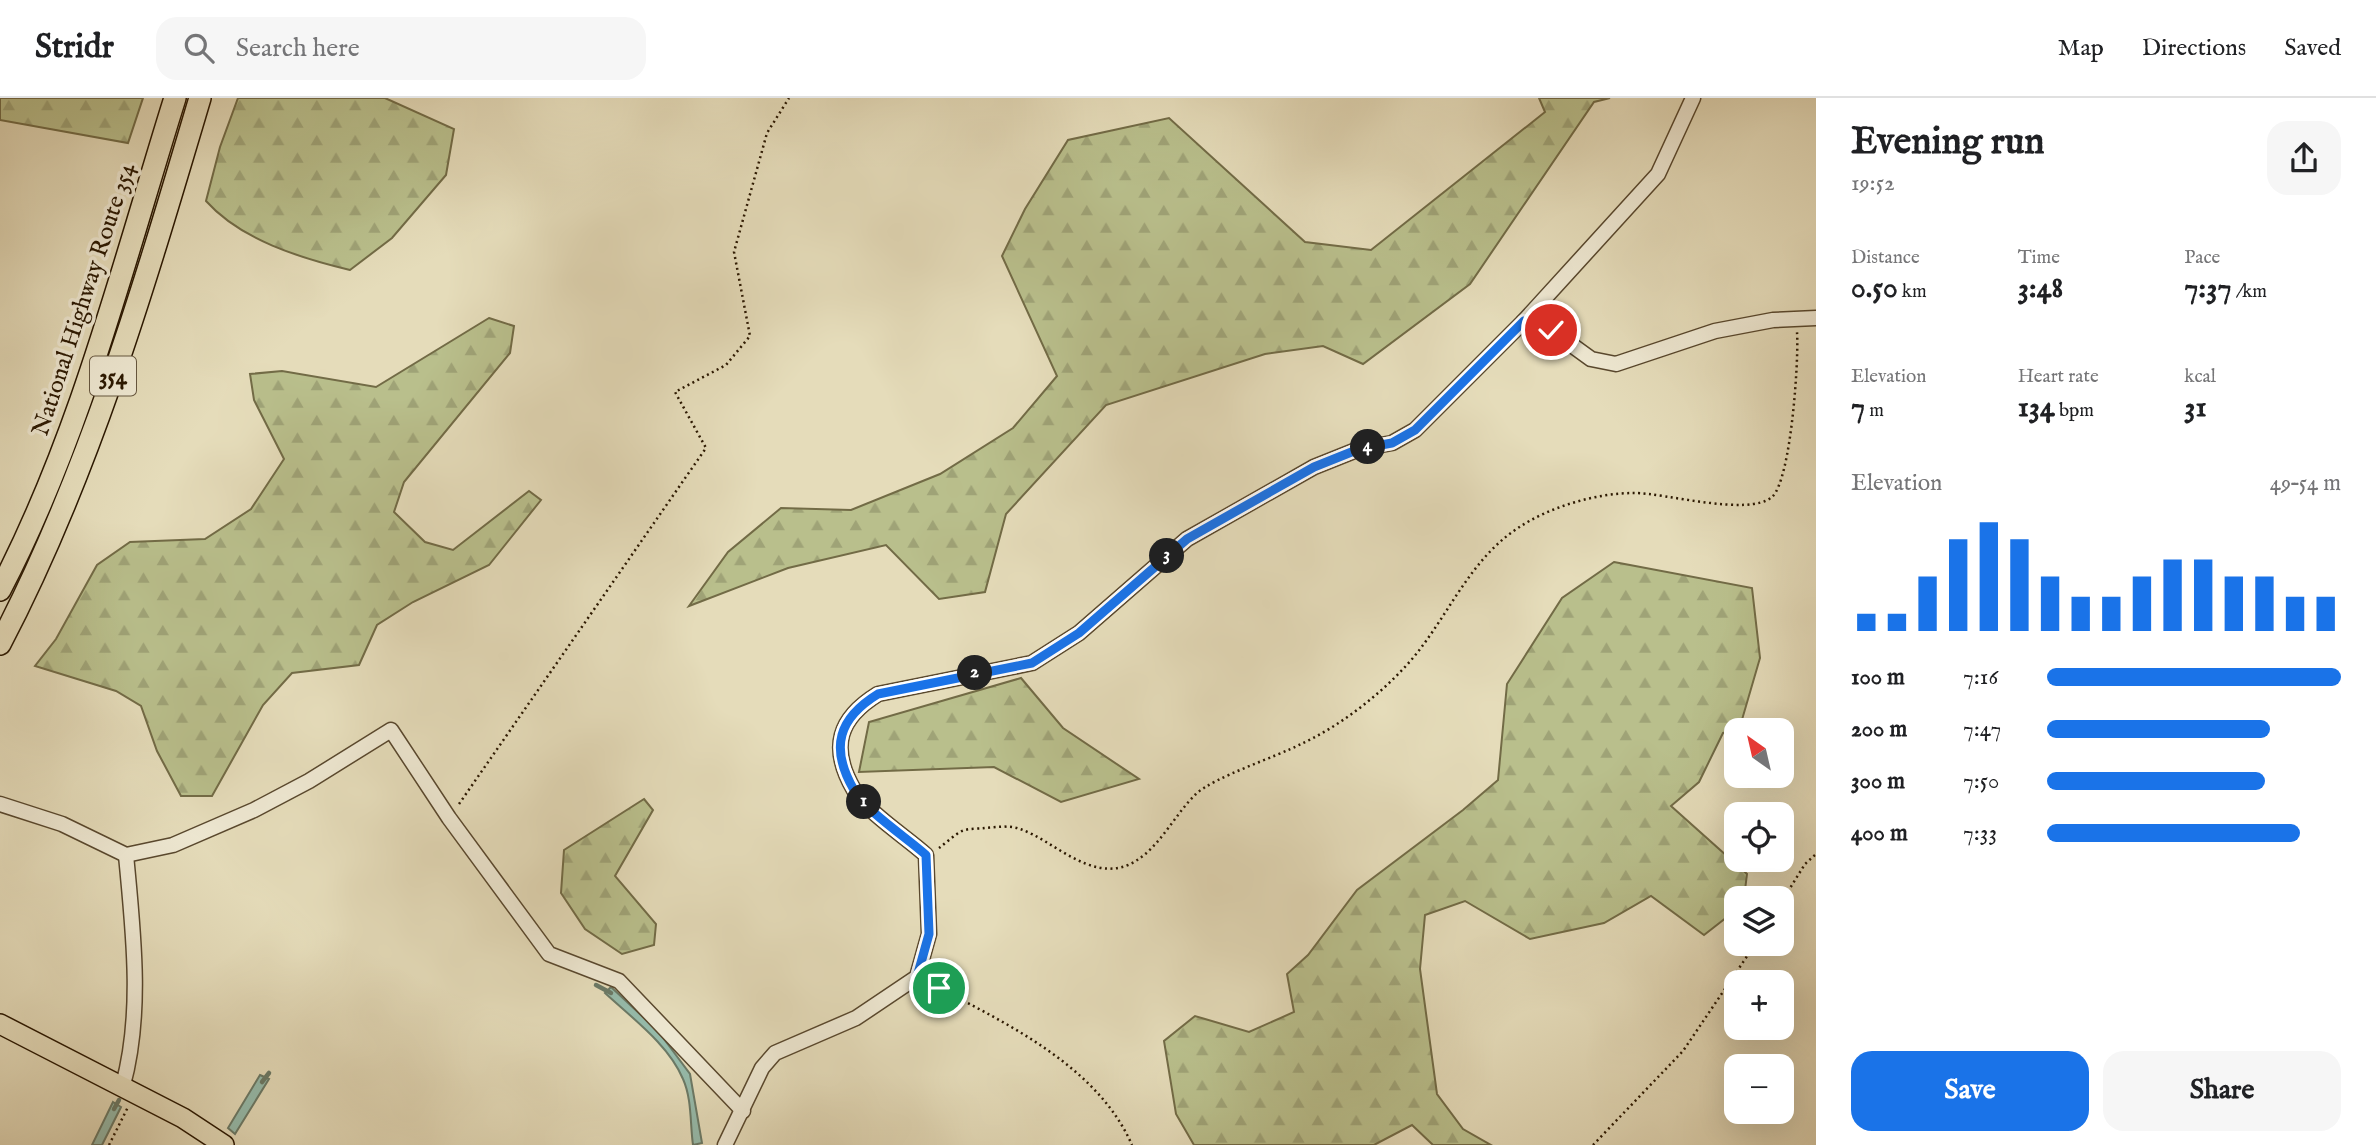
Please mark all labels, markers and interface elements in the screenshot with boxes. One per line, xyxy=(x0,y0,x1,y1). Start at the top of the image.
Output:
search box xyxy=(156,17,646,80)
text: Stridr xyxy=(35,27,114,69)
icon: search xyxy=(180,29,218,67)
text: Search here xyxy=(236,32,360,65)
text: Map xyxy=(2058,33,2104,64)
text: Directions xyxy=(2142,33,2246,64)
text: Saved xyxy=(2284,33,2341,64)
text: Evening run xyxy=(1851,119,2045,167)
button: share xyxy=(2267,121,2341,195)
street label: National Highway Route 354 xyxy=(25,159,141,439)
text: 19:52 xyxy=(1851,169,1895,198)
text: Distance xyxy=(1851,246,1920,270)
text: Time xyxy=(2018,246,2060,270)
text: Pace xyxy=(2184,246,2220,270)
text: 0.50 xyxy=(1851,270,1898,308)
text: 3:48 xyxy=(2018,270,2063,308)
text: 7:37 xyxy=(2184,270,2232,308)
text: km xyxy=(1898,280,1927,304)
text: /km xyxy=(2232,280,2267,304)
pin xyxy=(1521,300,1581,360)
icon: check xyxy=(1532,311,1570,349)
road number: 354 xyxy=(90,356,136,396)
text: Elevation xyxy=(1851,365,1926,389)
text: Heart rate xyxy=(2018,365,2099,389)
text: kcal xyxy=(2184,365,2216,389)
text: 7 xyxy=(1851,389,1865,427)
text: 134 xyxy=(2018,389,2055,427)
text: 31 xyxy=(2184,389,2207,427)
text: m xyxy=(1865,399,1884,423)
text: bpm xyxy=(2055,399,2094,423)
pin: 4 xyxy=(1350,430,1386,464)
text: 4 xyxy=(1363,434,1372,458)
text: Elevation xyxy=(1851,469,1942,498)
text: 49–54 m xyxy=(2270,469,2341,498)
pin: 3 xyxy=(1150,538,1184,574)
text: 3 xyxy=(1163,543,1170,567)
pin: 2 xyxy=(958,656,992,690)
text: 2 xyxy=(970,660,979,684)
text: 100 m xyxy=(1851,663,1905,692)
text: 7:16 xyxy=(1963,663,1998,692)
text: 200 m xyxy=(1851,715,1907,744)
text: 7:47 xyxy=(1963,715,2001,744)
north arrow xyxy=(1724,718,1794,788)
map controls xyxy=(1724,718,1794,1124)
text: 300 m xyxy=(1851,767,1905,796)
text: 7:50 xyxy=(1963,767,1999,796)
pin: 1 xyxy=(846,784,882,820)
text: 1 xyxy=(860,789,867,813)
button: locate xyxy=(1724,802,1794,872)
text: 400 m xyxy=(1851,819,1908,848)
text: 7:33 xyxy=(1963,819,1997,848)
button: layers xyxy=(1724,886,1794,956)
pin xyxy=(909,958,969,1018)
icon: arrive xyxy=(920,969,958,1007)
button: + xyxy=(1724,970,1794,1040)
button: Save xyxy=(1851,1051,2089,1131)
button: Share xyxy=(2103,1051,2341,1131)
button: − xyxy=(1724,1054,1794,1124)

